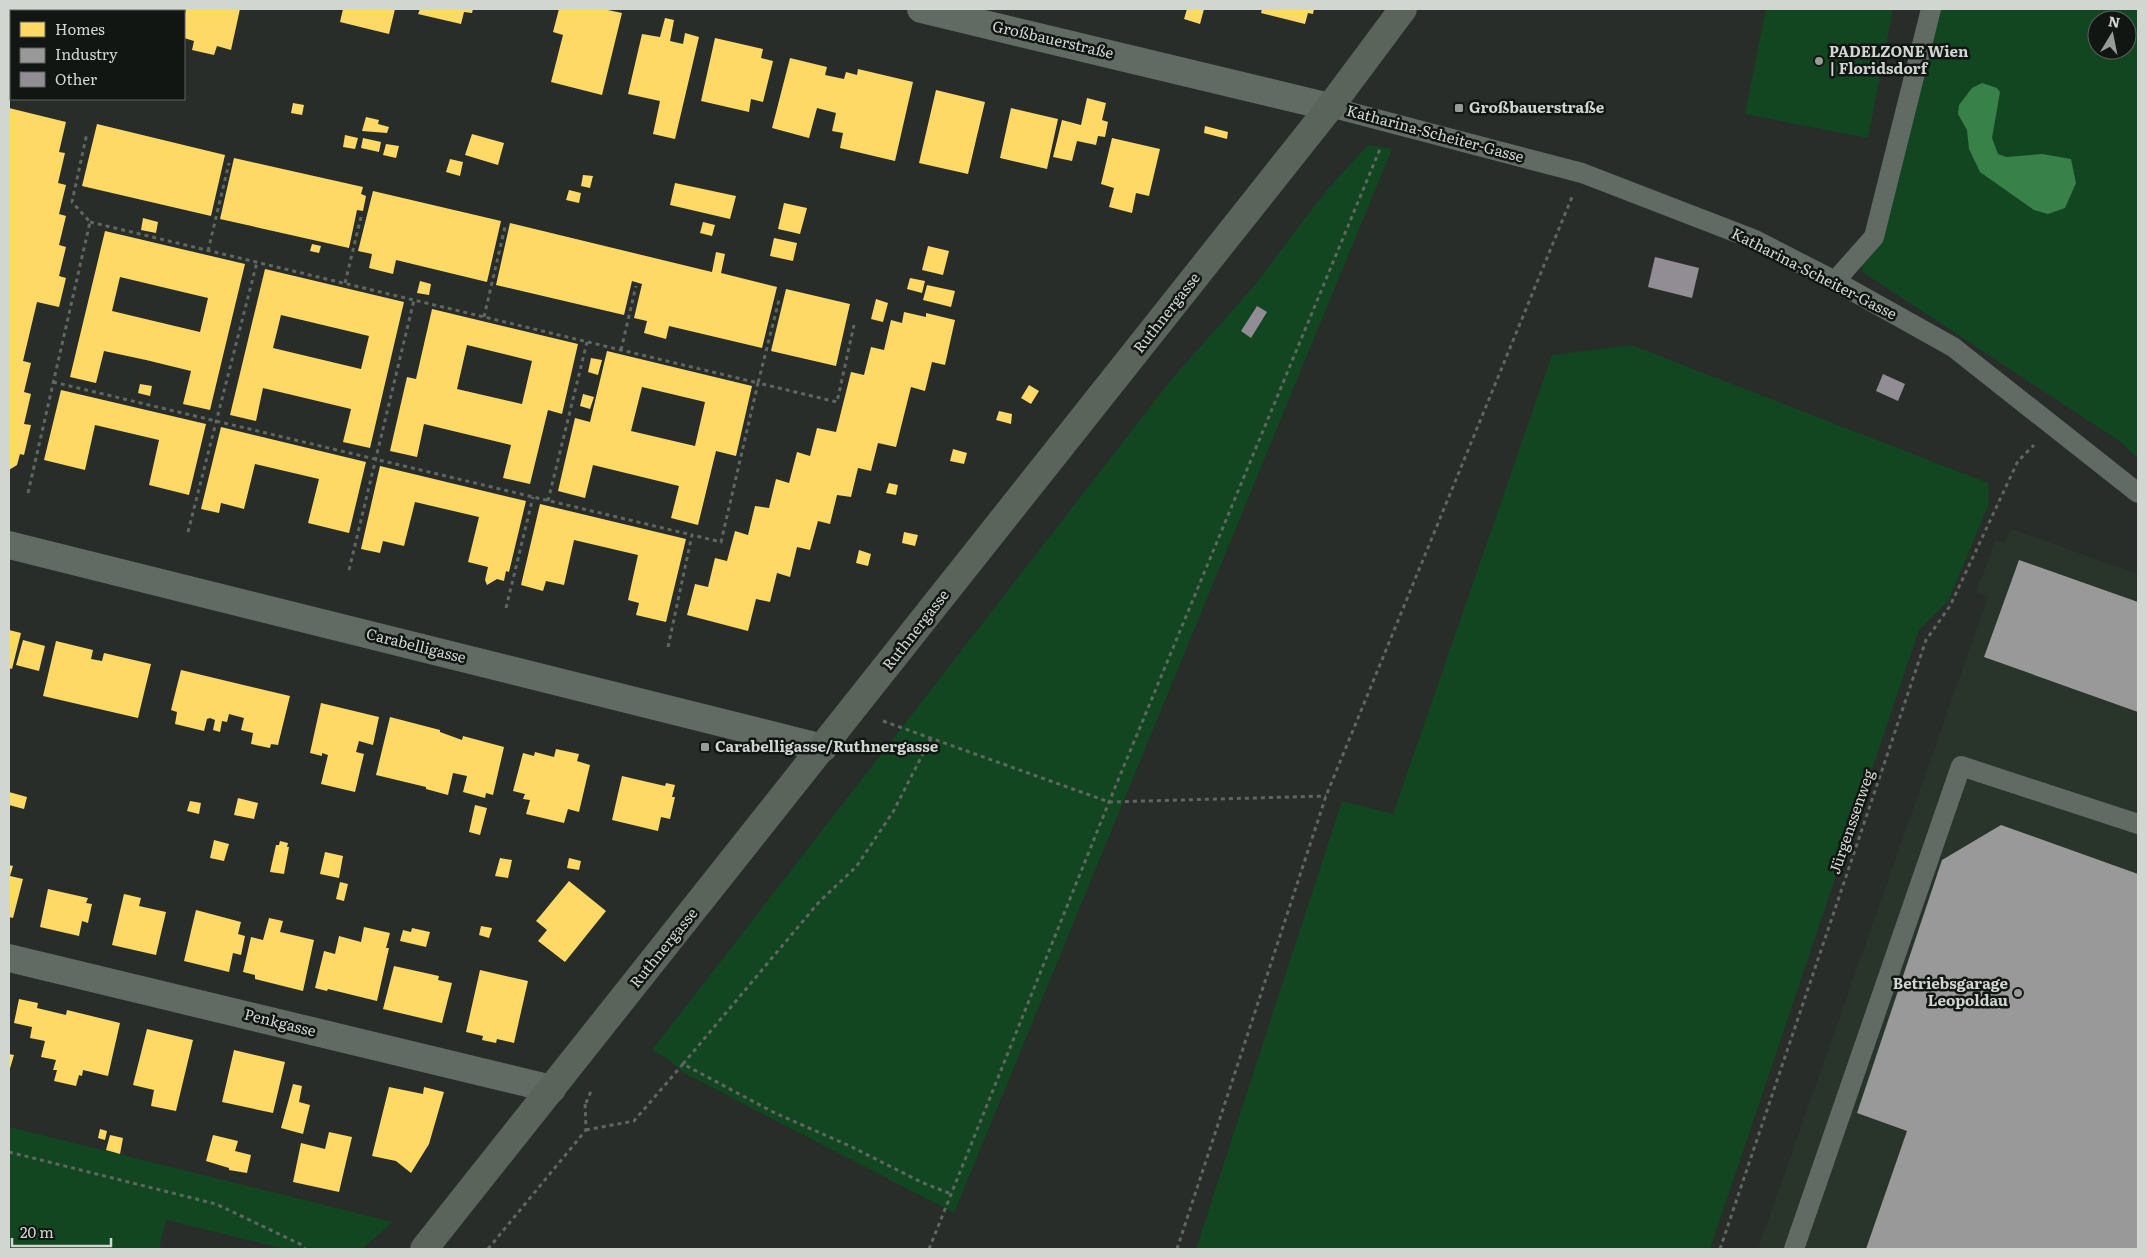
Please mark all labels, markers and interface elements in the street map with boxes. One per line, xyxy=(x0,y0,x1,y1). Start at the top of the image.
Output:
legend xyxy=(10,10,185,100)
north arrow xyxy=(2087,10,2137,60)
text: N xyxy=(2107,10,2122,32)
street label: Großbauerstraße xyxy=(990,13,1116,64)
text: Homes xyxy=(55,17,105,40)
place label: PADELZONE Wien | Floridsdorf xyxy=(1829,39,1969,79)
text: Industry xyxy=(55,42,118,65)
marker: PADELZONE Wien | Floridsdorf xyxy=(1813,55,1825,67)
text: Other xyxy=(55,67,97,90)
place label: Großbauerstraße xyxy=(1469,95,1605,118)
street label: Katharina-Scheiter-Gasse xyxy=(1344,98,1527,167)
marker: Großbauerstraße xyxy=(1453,102,1465,114)
street label: Katharina-Scheiter-Gasse xyxy=(1728,221,1901,324)
street label: Ruthnergasse xyxy=(1127,267,1205,357)
street label: Ruthnergasse xyxy=(876,584,954,674)
street label: Carabelligasse xyxy=(364,621,469,668)
place label: Carabelligasse/Ruthnergasse xyxy=(715,734,939,757)
marker: Carabelligasse/Ruthnergasse xyxy=(699,741,711,753)
street label: Jürgenssenweg xyxy=(1822,765,1879,877)
street label: Ruthnergasse xyxy=(623,902,702,992)
place label: Betriebsgarage Leopoldau xyxy=(1893,971,2009,1011)
marker: Betriebsgarage Leopoldau xyxy=(2012,987,2024,999)
street label: Penkgasse xyxy=(242,1002,319,1042)
scale bar xyxy=(12,1216,111,1248)
text: 20 m xyxy=(20,1220,54,1243)

